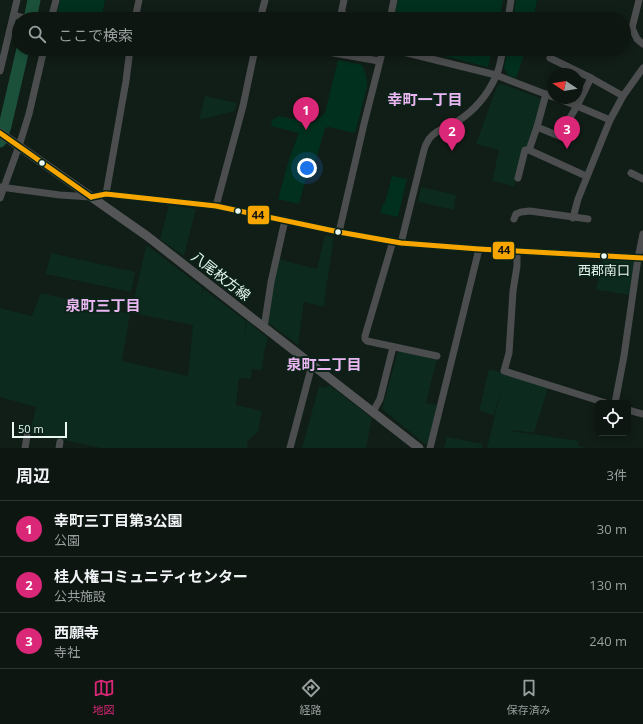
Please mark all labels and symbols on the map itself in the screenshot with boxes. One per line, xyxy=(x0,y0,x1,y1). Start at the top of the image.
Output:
north arrow xyxy=(547,68,583,104)
district label: 幸町一丁目 xyxy=(387,89,463,109)
pin: 1 xyxy=(293,97,319,130)
pin: 3 xyxy=(554,116,580,149)
pin: 2 xyxy=(439,118,465,151)
unlabelled marker xyxy=(37,158,47,168)
your location xyxy=(297,158,317,178)
line badge: 44 xyxy=(247,205,270,225)
unlabelled marker xyxy=(233,206,243,216)
text: 44 xyxy=(252,207,265,222)
unlabelled marker xyxy=(333,227,343,237)
line badge: 44 xyxy=(492,241,515,260)
text: 44 xyxy=(498,242,511,257)
street label: 八尾枚方線 xyxy=(188,247,255,305)
marker: 西郡南口 xyxy=(599,251,609,261)
place label: 西郡南口 xyxy=(578,261,630,279)
district label: 泉町三丁目 xyxy=(65,295,141,315)
district label: 泉町二丁目 xyxy=(286,354,362,374)
scale bar xyxy=(12,420,67,439)

